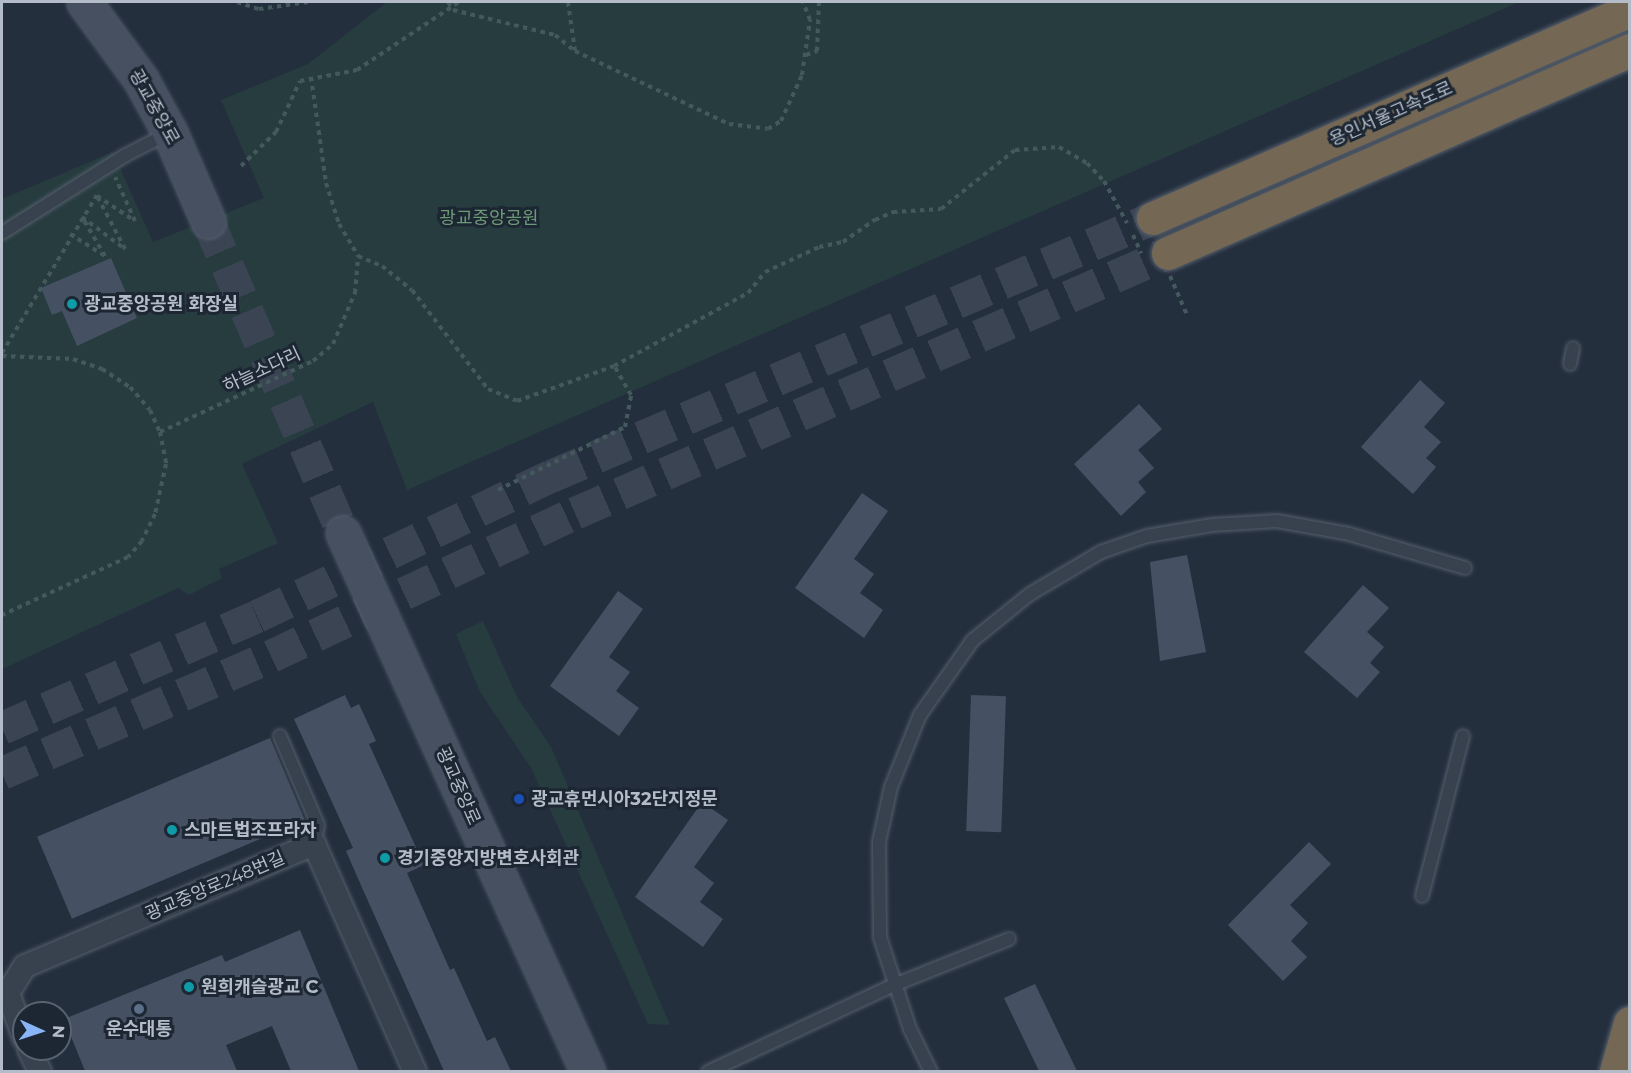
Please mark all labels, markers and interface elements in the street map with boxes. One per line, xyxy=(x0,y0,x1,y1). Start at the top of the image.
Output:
street label: 광교중앙로 xyxy=(124,66,184,148)
street label: 용인서울고속도로 xyxy=(1326,77,1456,151)
park label: 광교중앙공원 xyxy=(439,207,539,229)
place label: 광교중앙공원 화장실 xyxy=(84,293,238,315)
marker: 광교중앙공원 화장실 xyxy=(65,297,79,311)
street label: 하늘소다리 xyxy=(220,343,304,397)
street label: 광교중앙로 xyxy=(431,744,485,828)
place label: 광교휴먼시아32단지정문 xyxy=(531,788,718,810)
marker: 광교휴먼시아32단지정문 xyxy=(512,792,526,806)
place label: 스마트법조프라자 xyxy=(184,819,316,841)
marker: 스마트법조프라자 xyxy=(165,823,179,837)
street label: 광교중앙로248번길 xyxy=(142,847,288,925)
place label: 경기중앙지방변호사회관 xyxy=(397,847,579,869)
marker: 경기중앙지방변호사회관 xyxy=(378,851,392,865)
place label: 원희캐슬광교 C xyxy=(201,976,318,998)
marker: 원희캐슬광교 C xyxy=(182,980,196,994)
north arrow xyxy=(12,1001,72,1061)
marker: 운수대통 xyxy=(132,1002,146,1016)
place label: 운수대통 xyxy=(106,1018,172,1040)
text: N xyxy=(49,1025,68,1039)

